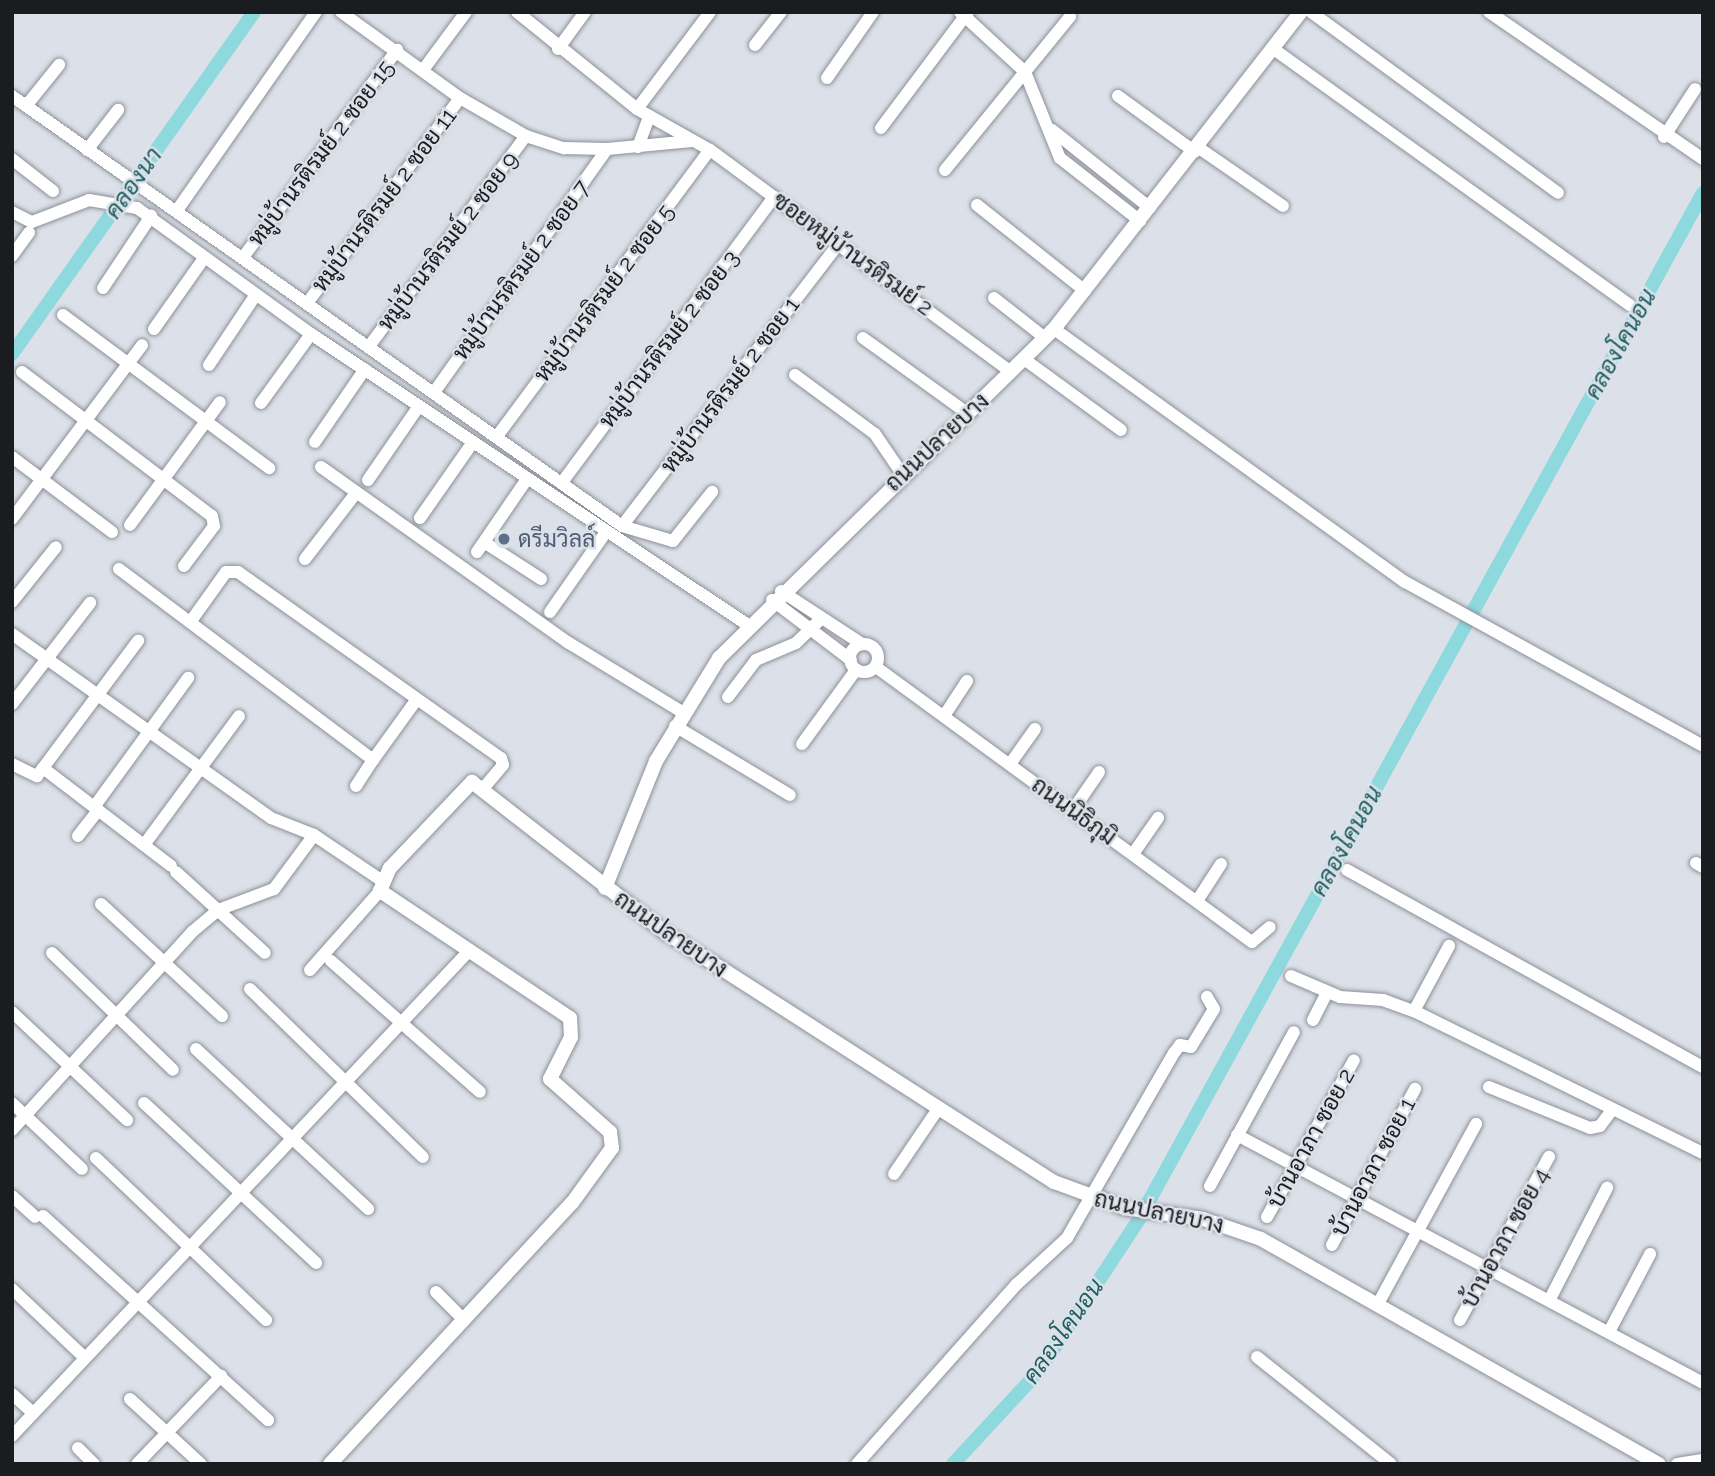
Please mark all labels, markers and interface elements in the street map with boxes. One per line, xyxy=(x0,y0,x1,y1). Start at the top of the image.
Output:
street label: หมู่บ้านรติรมย์ 2 ซอย 15 xyxy=(242,55,400,251)
street label: หมู่บ้านรติรมย์ 2 ซอย 11 xyxy=(306,103,462,297)
water label: คลองนา xyxy=(98,142,168,224)
street label: หมู่บ้านรติรมย์ 2 ซอย 9 xyxy=(372,146,524,336)
street label: หมู่บ้านรติรมย์ 2 ซอย 7 xyxy=(446,175,596,365)
street label: ซอยหมู่บ้านรติรมย์ 2 xyxy=(767,187,939,321)
street label: หมู่บ้านรติรมย์ 2 ซอย 5 xyxy=(528,199,680,387)
street label: หมู่บ้านรติรมย์ 2 ซอย 3 xyxy=(593,245,745,433)
water label: คลองโคนอน xyxy=(1578,284,1662,404)
street label: หมู่บ้านรติรมย์ 2 ซอย 1 xyxy=(655,292,805,478)
street label: ถนนปลายบาง xyxy=(879,387,995,497)
place label: ดรีมวิลล์ xyxy=(518,525,595,553)
marker: ดรีมวิลล์ xyxy=(496,531,512,547)
street label: ถนนนิธิภุมิ xyxy=(1026,771,1122,851)
water label: คลองโคนอน xyxy=(1304,781,1388,901)
street label: ถนนปลายบาง xyxy=(609,885,733,983)
street label: บ้านอาภา ซอย 2 xyxy=(1261,1063,1361,1213)
street label: บ้านอาภา ซอย 1 xyxy=(1325,1093,1421,1241)
street label: บ้านอาภา ซอย 4 xyxy=(1455,1163,1555,1313)
street label: ถนนปลายบาง xyxy=(1092,1185,1226,1239)
water label: คลองโคนอน xyxy=(1016,1273,1110,1389)

